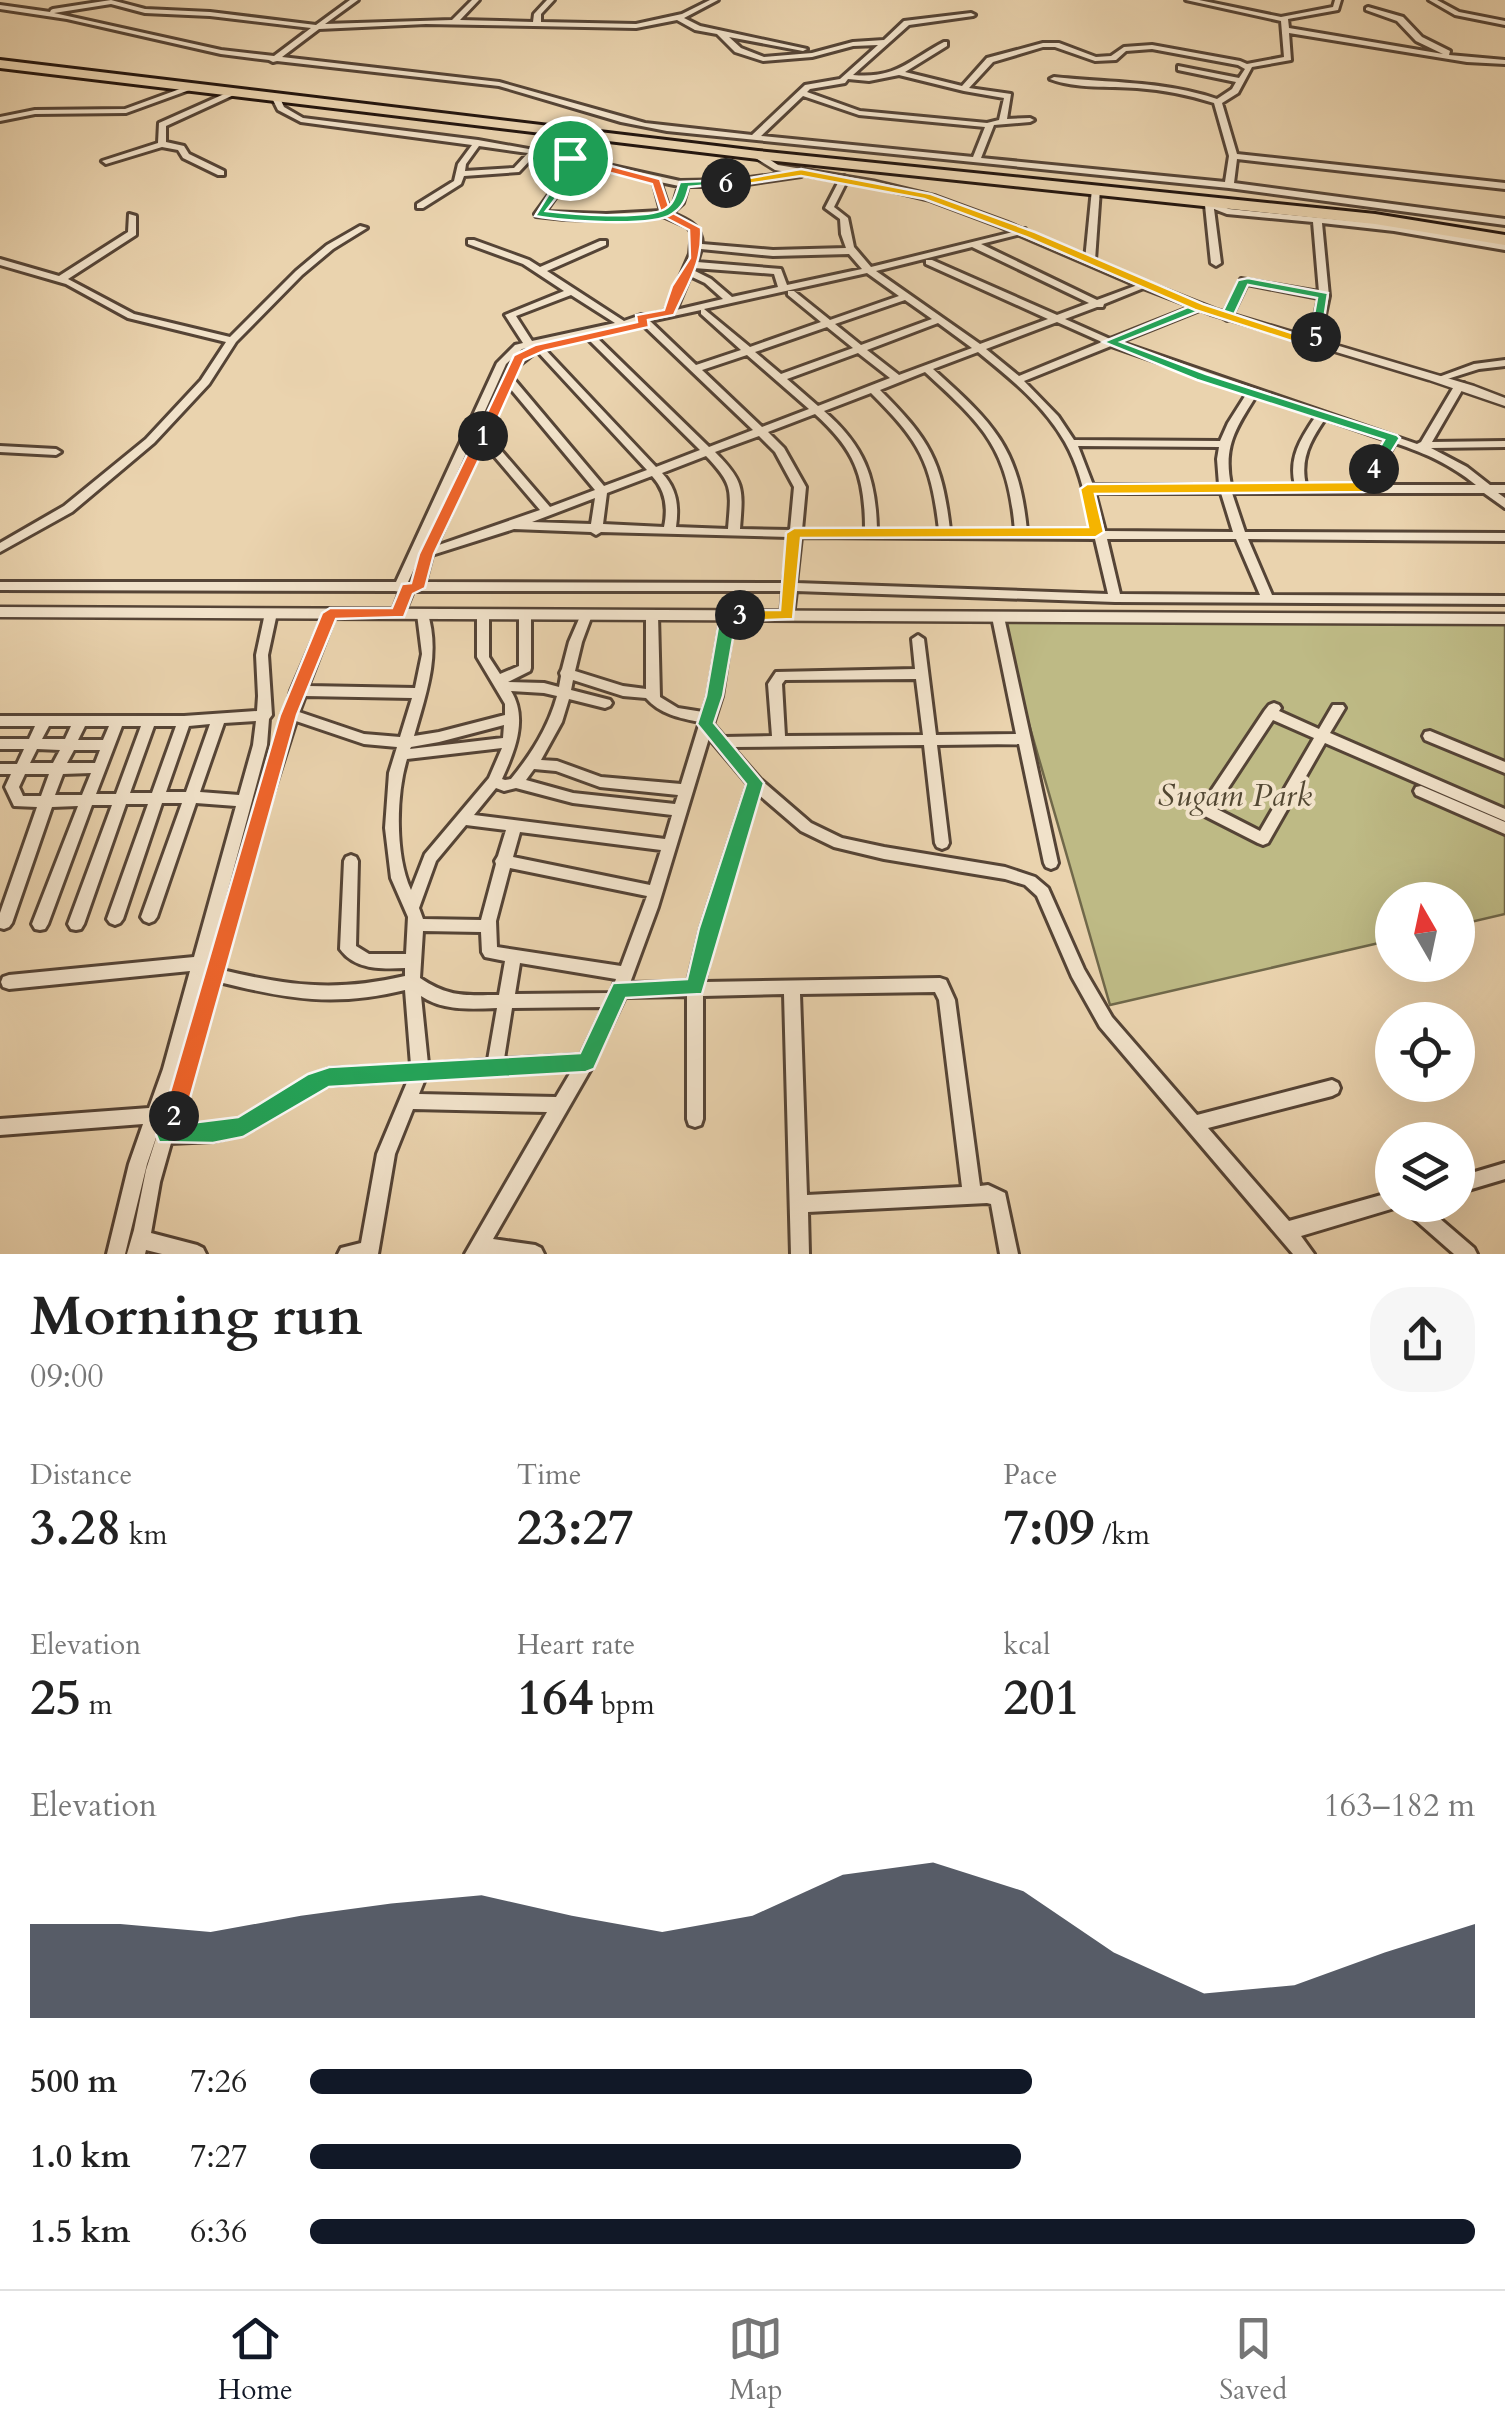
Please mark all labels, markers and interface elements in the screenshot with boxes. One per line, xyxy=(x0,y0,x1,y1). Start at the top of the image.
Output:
pin xyxy=(528,116,613,201)
icon: arrive xyxy=(543,131,598,186)
pin: 6 xyxy=(701,158,751,208)
text: 6 xyxy=(719,164,733,202)
pin: 5 xyxy=(1291,312,1341,362)
text: 5 xyxy=(1309,318,1323,356)
pin: 1 xyxy=(458,411,508,461)
text: 1 xyxy=(476,417,490,455)
pin: 4 xyxy=(1349,444,1399,494)
text: 4 xyxy=(1367,450,1381,488)
pin: 3 xyxy=(715,590,765,640)
text: 3 xyxy=(733,596,747,634)
park label: Sugam Park xyxy=(1158,774,1312,818)
north arrow xyxy=(1375,882,1475,982)
map controls xyxy=(1375,882,1475,1222)
button: locate xyxy=(1375,1002,1475,1102)
pin: 2 xyxy=(149,1091,199,1141)
text: 2 xyxy=(167,1097,181,1135)
button: layers xyxy=(1375,1122,1475,1222)
text: Morning run xyxy=(30,1280,363,1354)
button: share xyxy=(1370,1287,1475,1392)
text: 09:00 xyxy=(30,1355,104,1399)
text: Distance xyxy=(30,1456,132,1494)
text: Time xyxy=(517,1456,581,1494)
text: Pace xyxy=(1003,1456,1057,1494)
text: 3.28 xyxy=(30,1494,121,1562)
text: 23:27 xyxy=(517,1494,634,1562)
text: 7:09 xyxy=(1003,1494,1095,1562)
text: km xyxy=(121,1516,168,1554)
text: /km xyxy=(1095,1516,1150,1554)
text: Elevation xyxy=(30,1626,141,1664)
text: Heart rate xyxy=(517,1626,635,1664)
text: kcal xyxy=(1003,1626,1050,1664)
text: 25 xyxy=(30,1664,81,1732)
text: 164 xyxy=(517,1664,594,1732)
text: 201 xyxy=(1003,1664,1080,1732)
text: m xyxy=(81,1686,112,1724)
text: bpm xyxy=(594,1686,655,1724)
text: Elevation xyxy=(30,1784,157,1828)
text: 163–182 m xyxy=(1323,1784,1475,1828)
text: 500 m xyxy=(30,2060,117,2104)
text: 7:26 xyxy=(190,2060,247,2104)
text: 1.0 km xyxy=(30,2135,130,2179)
text: 7:27 xyxy=(190,2135,247,2179)
text: 1.5 km xyxy=(30,2210,130,2254)
text: 6:36 xyxy=(190,2210,247,2254)
tab: Home xyxy=(218,2311,293,2409)
tab: Map xyxy=(728,2311,783,2409)
tab: Saved xyxy=(1219,2311,1287,2409)

